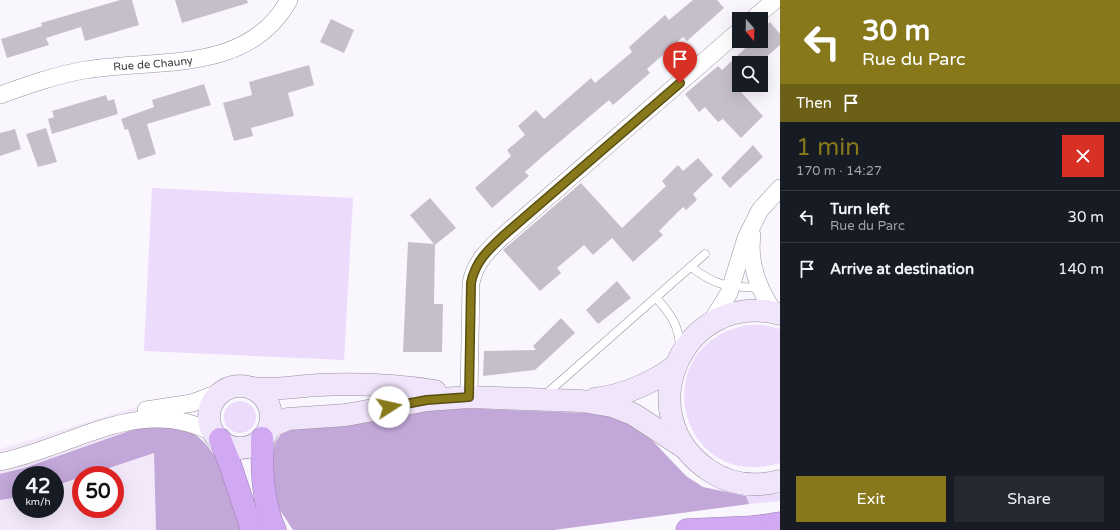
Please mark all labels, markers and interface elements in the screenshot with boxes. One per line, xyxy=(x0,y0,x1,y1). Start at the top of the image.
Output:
north arrow xyxy=(732,12,768,48)
map controls xyxy=(732,12,768,92)
text: 30 m xyxy=(862,14,930,48)
icon: left xyxy=(796,16,848,68)
pin xyxy=(663,42,697,83)
icon: arrive xyxy=(669,48,691,70)
text: Rue du Parc xyxy=(862,48,966,70)
street label: Rue de Chauny xyxy=(113,53,194,73)
button: search xyxy=(732,56,768,92)
icon: arrive xyxy=(840,92,862,114)
text: Then xyxy=(796,94,832,112)
text: 1 min xyxy=(796,133,860,162)
button: close xyxy=(1062,135,1104,177)
text: 170 m · 14:27 xyxy=(796,163,882,179)
text: Turn left xyxy=(830,200,890,218)
icon: left xyxy=(796,206,818,228)
text: 30 m xyxy=(1067,208,1104,226)
text: Rue du Parc xyxy=(830,218,905,234)
icon: arrive xyxy=(796,258,818,280)
text: Arrive at destination xyxy=(830,260,974,278)
text: 140 m xyxy=(1058,260,1104,278)
position arrow xyxy=(368,386,410,428)
speed limit sign: 50 xyxy=(72,466,124,518)
text: 42 xyxy=(25,475,51,499)
button: Exit xyxy=(796,476,946,522)
button: Share xyxy=(954,476,1104,522)
text: km/h xyxy=(25,496,51,508)

